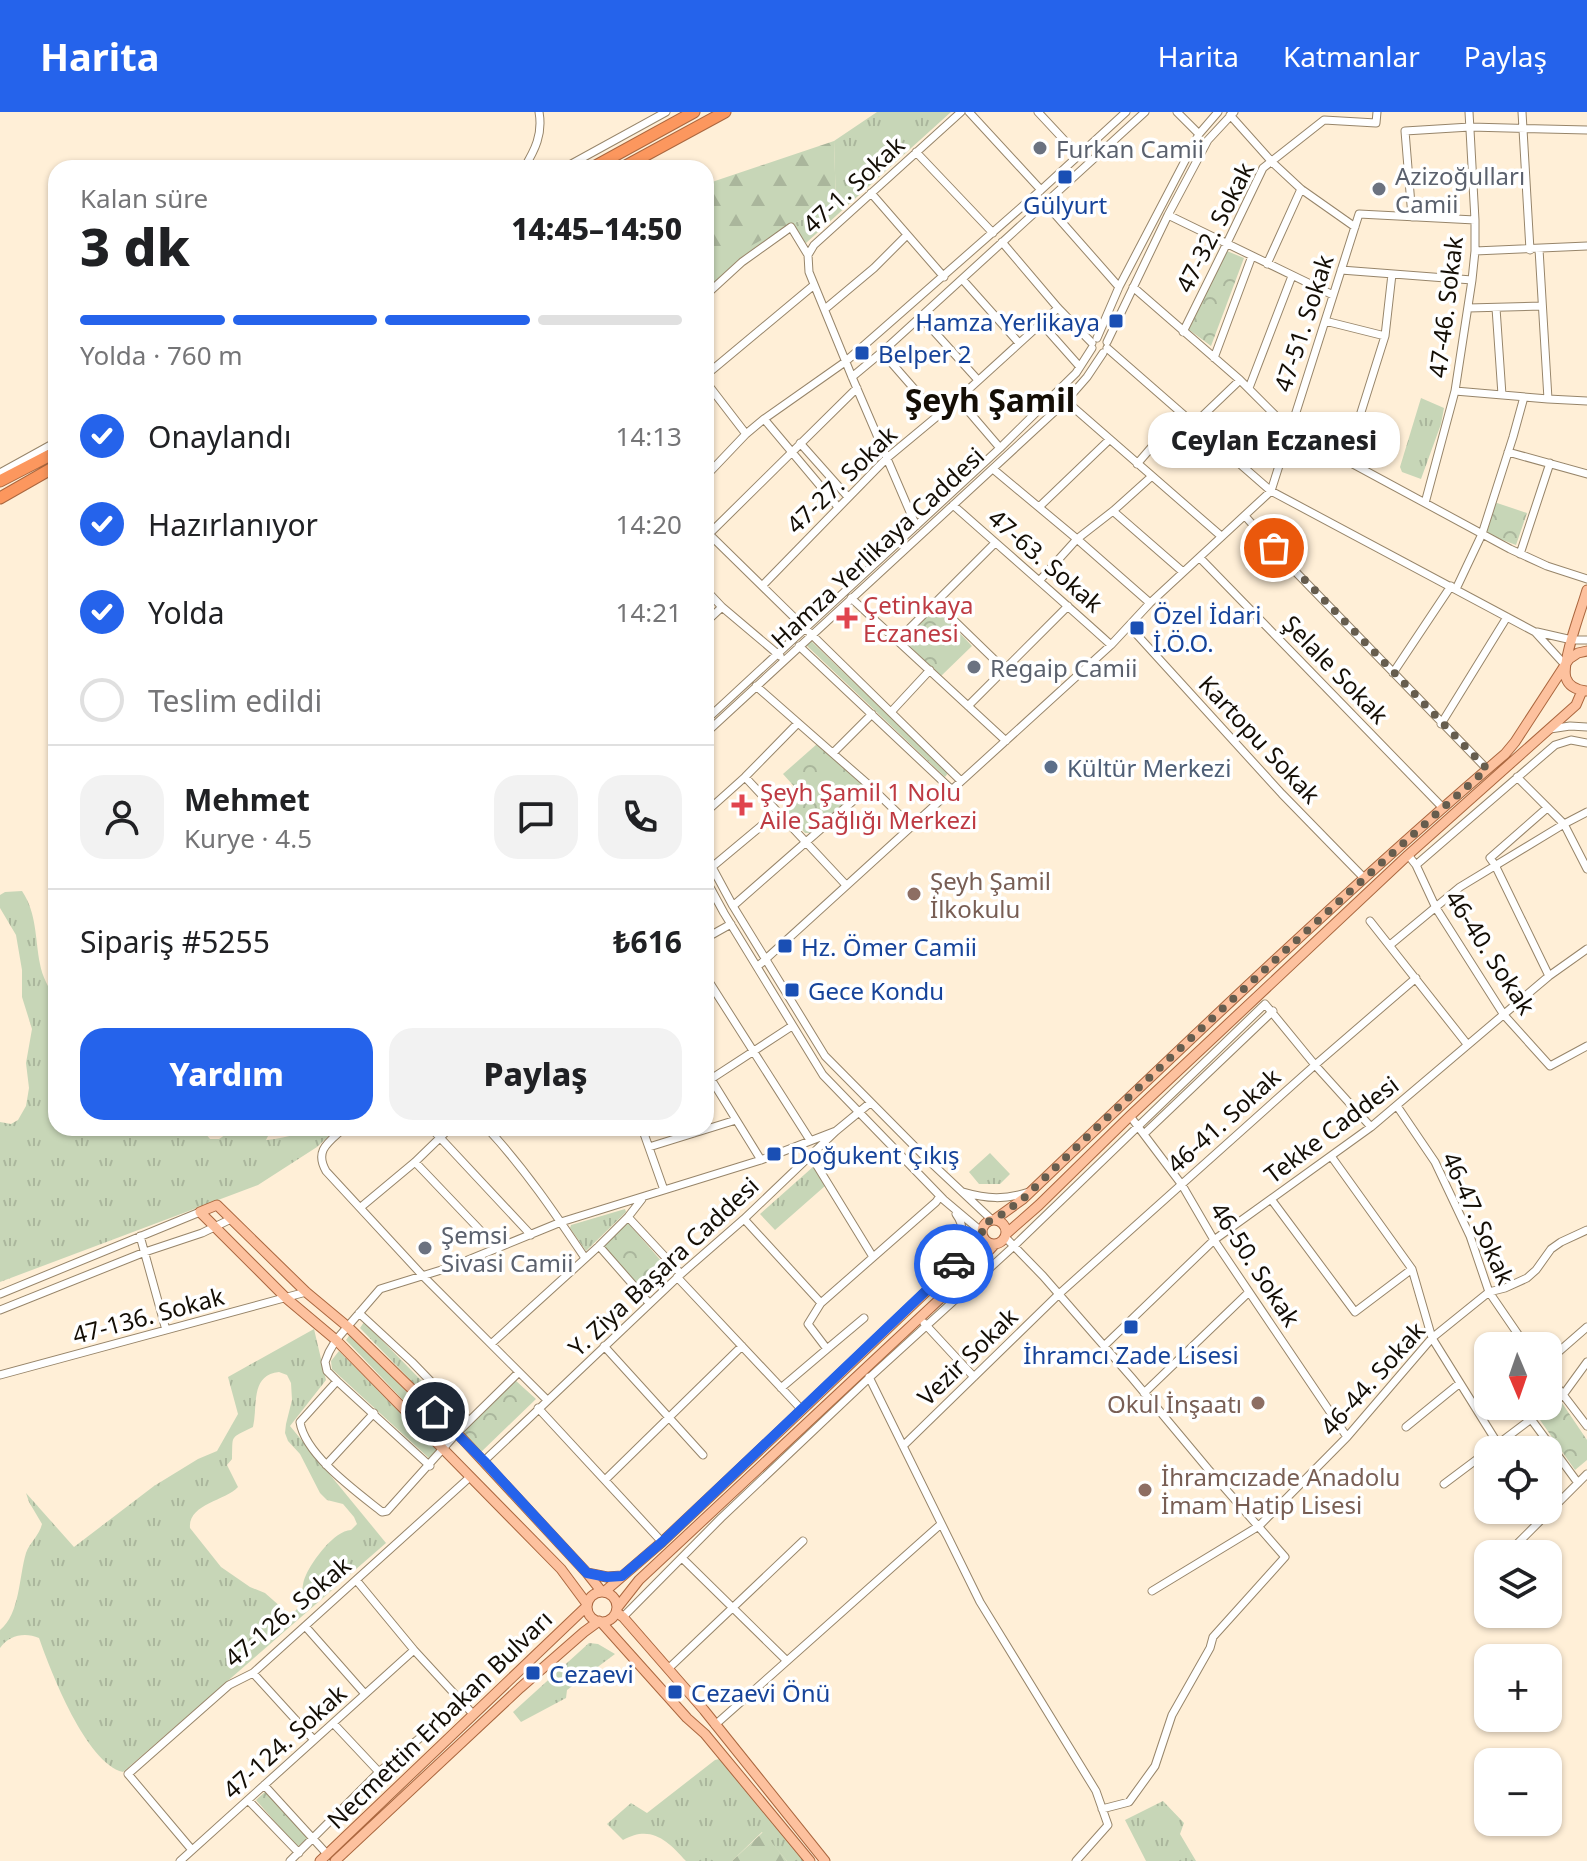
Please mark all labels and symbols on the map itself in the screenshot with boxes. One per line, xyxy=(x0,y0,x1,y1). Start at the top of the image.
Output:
street label: 47-1. Sokak xyxy=(795,128,911,240)
place label: Furkan Camii xyxy=(1056,132,1204,165)
marker: Furkan Camii xyxy=(1031,139,1049,157)
street label: 47-32. Sokak xyxy=(1167,156,1261,298)
place label: Azizoğulları Camii xyxy=(1395,159,1525,220)
marker: Gülyurt xyxy=(1056,168,1074,186)
marker: Azizoğulları Camii xyxy=(1370,180,1388,198)
place label: Gülyurt xyxy=(1023,188,1107,221)
street label: 47-46. Sokak xyxy=(1420,234,1470,380)
street label: 47-51. Sokak xyxy=(1265,250,1341,396)
place label: Hamza Yerlikaya xyxy=(915,305,1100,338)
marker: Hamza Yerlikaya xyxy=(1107,312,1125,330)
place label: Belper 2 xyxy=(878,337,972,370)
marker: Belper 2 xyxy=(853,344,871,362)
district label: Şeyh Şamil xyxy=(905,378,1075,421)
callout: Ceylan Eczanesi xyxy=(1148,412,1400,468)
street label: 47-27. Sokak xyxy=(778,418,904,540)
street label: Hamza Yerlikaya Caddesi xyxy=(763,439,991,655)
street label: 47-63. Sokak xyxy=(982,501,1111,619)
pin xyxy=(1240,514,1308,582)
place label: Çetinkaya Eczanesi xyxy=(863,588,973,649)
place label: Özel İdari İ.Ö.O. xyxy=(1153,598,1261,659)
street label: Şelale Sokak xyxy=(1276,607,1396,731)
marker: Çetinkaya Eczanesi xyxy=(838,609,856,627)
marker: Özel İdari İ.Ö.O. xyxy=(1128,619,1146,637)
place label: Regaip Camii xyxy=(990,651,1137,684)
marker: Regaip Camii xyxy=(965,658,983,676)
street label: Kartopu Sokak xyxy=(1192,668,1328,810)
place label: Kültür Merkezi xyxy=(1067,751,1231,784)
marker: Kültür Merkezi xyxy=(1042,758,1060,776)
place label: Şeyh Şamil 1 Nolu Aile Sağlığı Merkezi xyxy=(760,775,977,836)
marker: Şeyh Şamil 1 Nolu Aile Sağlığı Merkezi xyxy=(731,794,753,816)
place label: Şeyh Şamil İlkokulu xyxy=(930,864,1051,925)
street label: 46-40. Sokak xyxy=(1438,883,1544,1021)
marker: Şeyh Şamil İlkokulu xyxy=(905,885,923,903)
place label: Hz. Ömer Camii xyxy=(801,930,977,963)
marker: Hz. Ömer Camii xyxy=(776,937,794,955)
place label: Gece Kondu xyxy=(808,974,944,1007)
marker: Gece Kondu xyxy=(783,981,801,999)
street label: 46-41. Sokak xyxy=(1159,1060,1287,1180)
street label: Tekke Caddesi xyxy=(1257,1068,1405,1190)
place label: Doğukent Çıkış xyxy=(790,1138,960,1171)
marker: Doğukent Çıkış xyxy=(765,1145,783,1163)
street label: 46-47. Sokak xyxy=(1435,1146,1523,1290)
street label: Y. Ziya Başara Caddesi xyxy=(561,1169,765,1363)
street label: 46-50. Sokak xyxy=(1203,1195,1309,1333)
place label: Şemsi Sivasi Camii xyxy=(441,1218,573,1279)
courier xyxy=(914,1224,994,1304)
marker: Şemsi Sivasi Camii xyxy=(416,1239,434,1257)
street label: 47-136. Sokak xyxy=(68,1279,228,1351)
street label: Vezir Sokak xyxy=(910,1300,1024,1412)
street label: 46-44. Sokak xyxy=(1312,1314,1432,1442)
marker: İhramcı Zade Lisesi xyxy=(1122,1318,1140,1336)
north arrow xyxy=(1474,1332,1562,1420)
place label: İhramcı Zade Lisesi xyxy=(1023,1338,1239,1371)
pin xyxy=(401,1378,469,1446)
place label: Okul İnşaatı xyxy=(1107,1387,1242,1420)
marker: Okul İnşaatı xyxy=(1249,1394,1267,1412)
place label: İhramcızade Anadolu İmam Hatip Lisesi xyxy=(1161,1460,1400,1521)
marker: İhramcızade Anadolu İmam Hatip Lisesi xyxy=(1136,1481,1154,1499)
street label: 47-126. Sokak xyxy=(217,1548,357,1674)
street label: Necmettin Erbakan Bulvarı xyxy=(319,1603,559,1835)
place label: Cezaevi xyxy=(549,1657,634,1690)
marker: Cezaevi xyxy=(524,1664,542,1682)
street label: 47-124. Sokak xyxy=(215,1676,353,1805)
place label: Cezaevi Önü xyxy=(691,1676,830,1709)
marker: Cezaevi Önü xyxy=(666,1683,684,1701)

